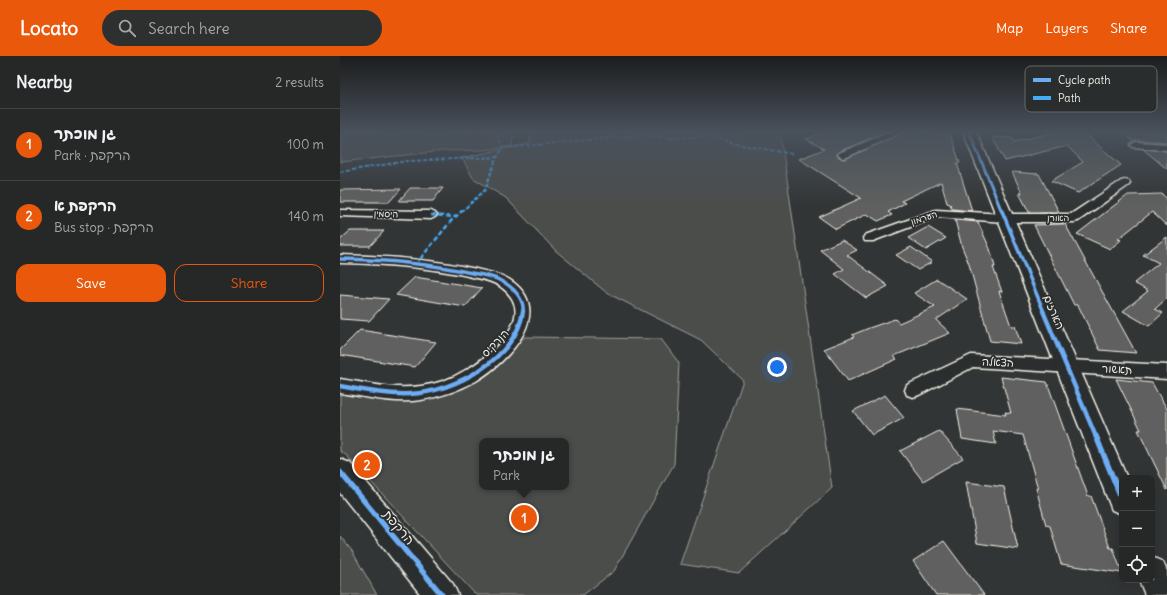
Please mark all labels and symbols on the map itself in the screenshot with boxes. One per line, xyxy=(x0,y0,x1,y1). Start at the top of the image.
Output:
legend xyxy=(1025,66,1157,112)
text: Cycle path xyxy=(1058,73,1111,87)
text: Path xyxy=(1058,91,1081,105)
street label: היסמין xyxy=(374,208,399,220)
street label: הערמון xyxy=(909,208,939,228)
street label: האורן xyxy=(1047,212,1069,224)
street label: הארזים xyxy=(1040,293,1068,331)
street label: הנרקיס xyxy=(478,326,512,360)
street label: הצאלה xyxy=(982,354,1014,370)
your location xyxy=(767,357,787,377)
street label: תאשור xyxy=(1101,361,1133,377)
pin: 2 xyxy=(354,450,380,480)
pin: 1 xyxy=(511,503,537,533)
street label: הרקפת xyxy=(378,506,418,548)

